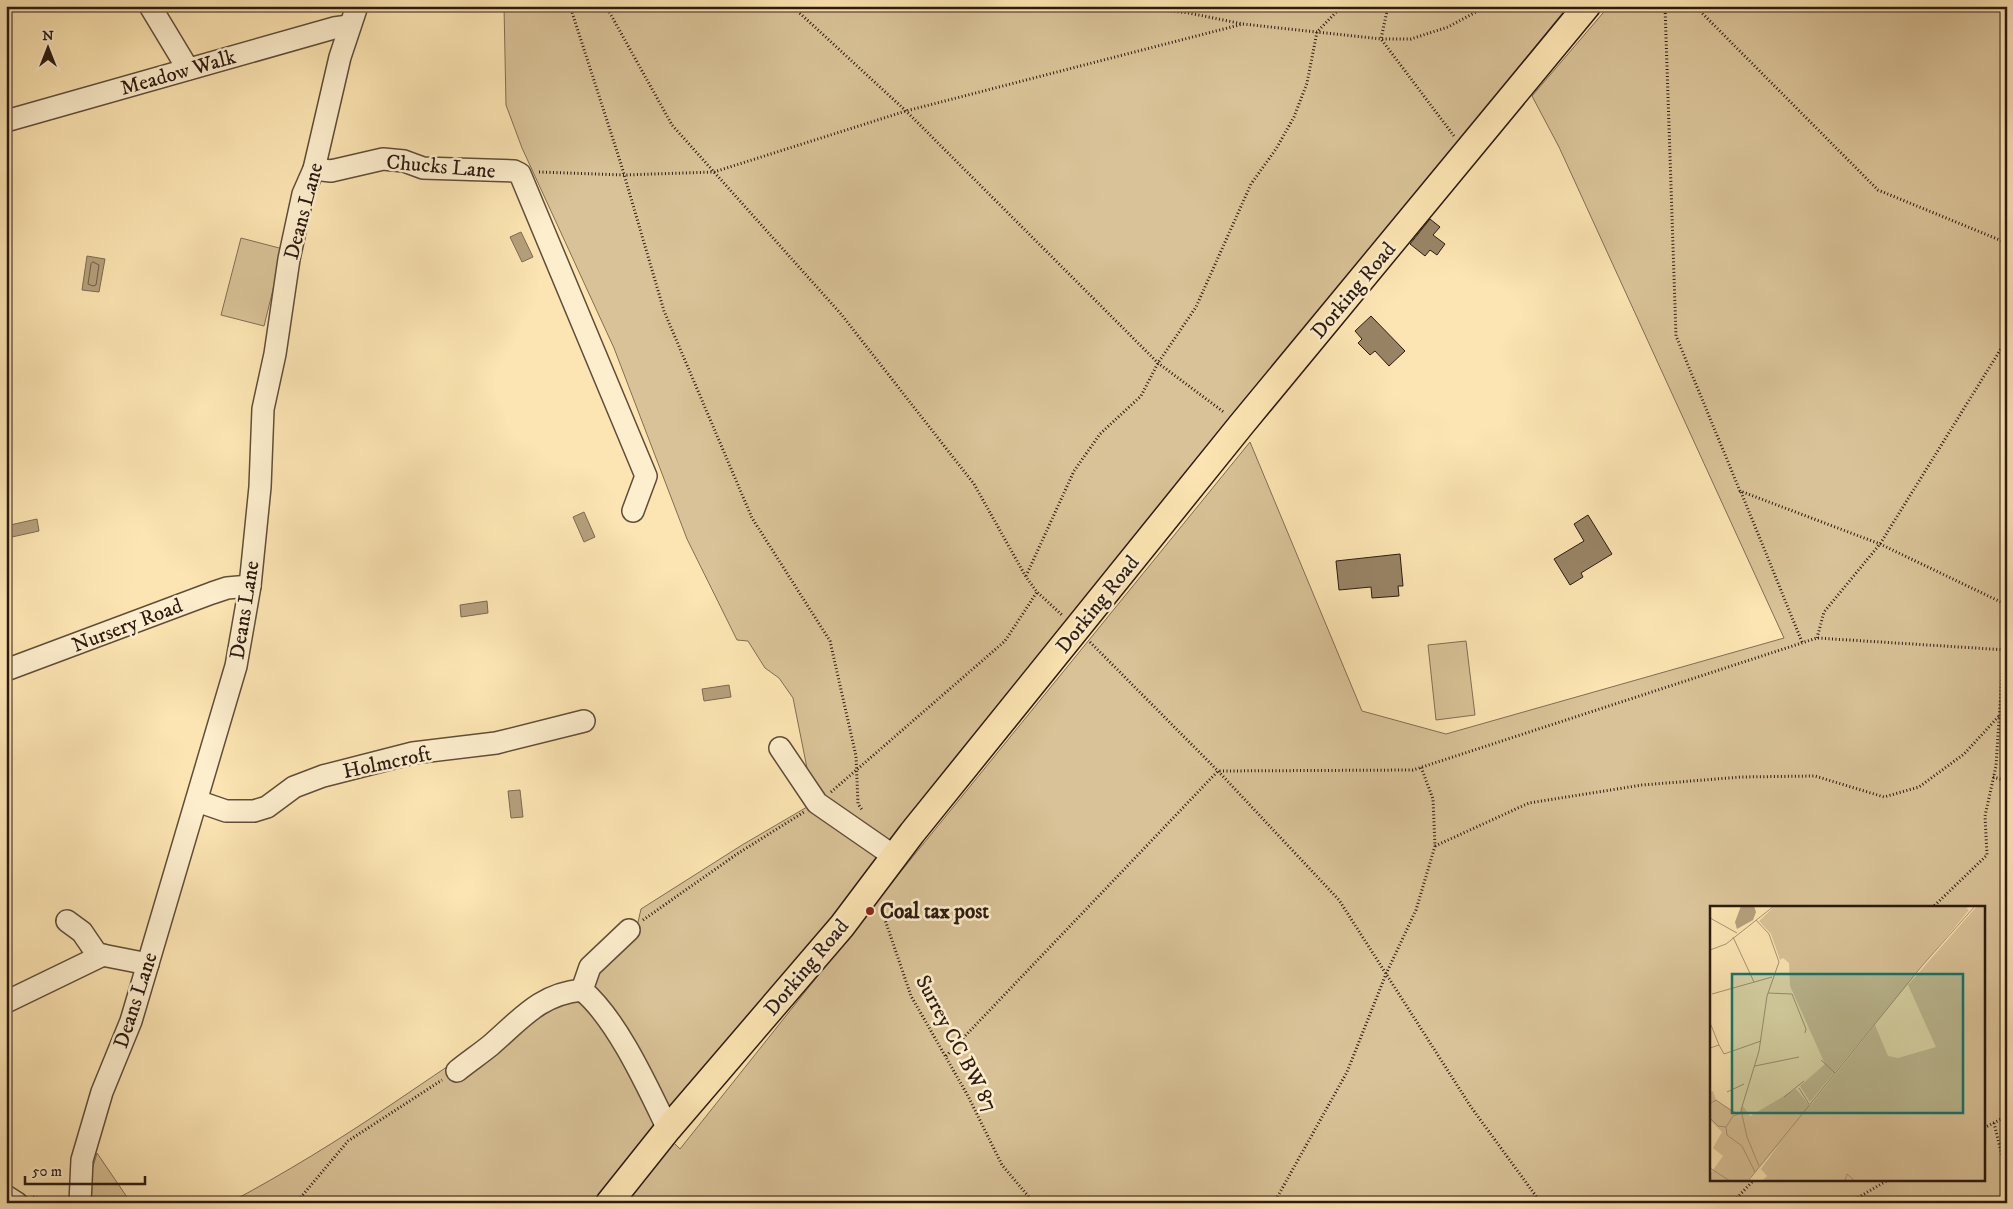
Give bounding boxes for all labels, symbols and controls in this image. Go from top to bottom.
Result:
north arrow [22,22,72,72]
text: N [42,27,54,45]
street label: Meadow Walk [118,44,239,102]
street label: Chucks Lane [385,149,497,185]
street label: Deans Lane [279,160,329,263]
street label: Dorking Road [1306,237,1402,344]
street label: Dorking Road [1050,550,1145,659]
street label: Deans Lane [224,559,266,661]
street label: Nursery Road [68,593,187,659]
street label: Holmcroft [341,741,434,785]
place label: Coal tax post [880,899,989,925]
marker: Coal tax post [864,905,876,917]
inset map [1710,906,1986,1182]
street label: Dorking Road [759,914,855,1021]
street label: Deans Lane [108,949,164,1052]
street label: Surrey CC BW 87 [909,971,1003,1116]
scale bar [25,1154,145,1186]
text: 50 m [32,1162,62,1181]

